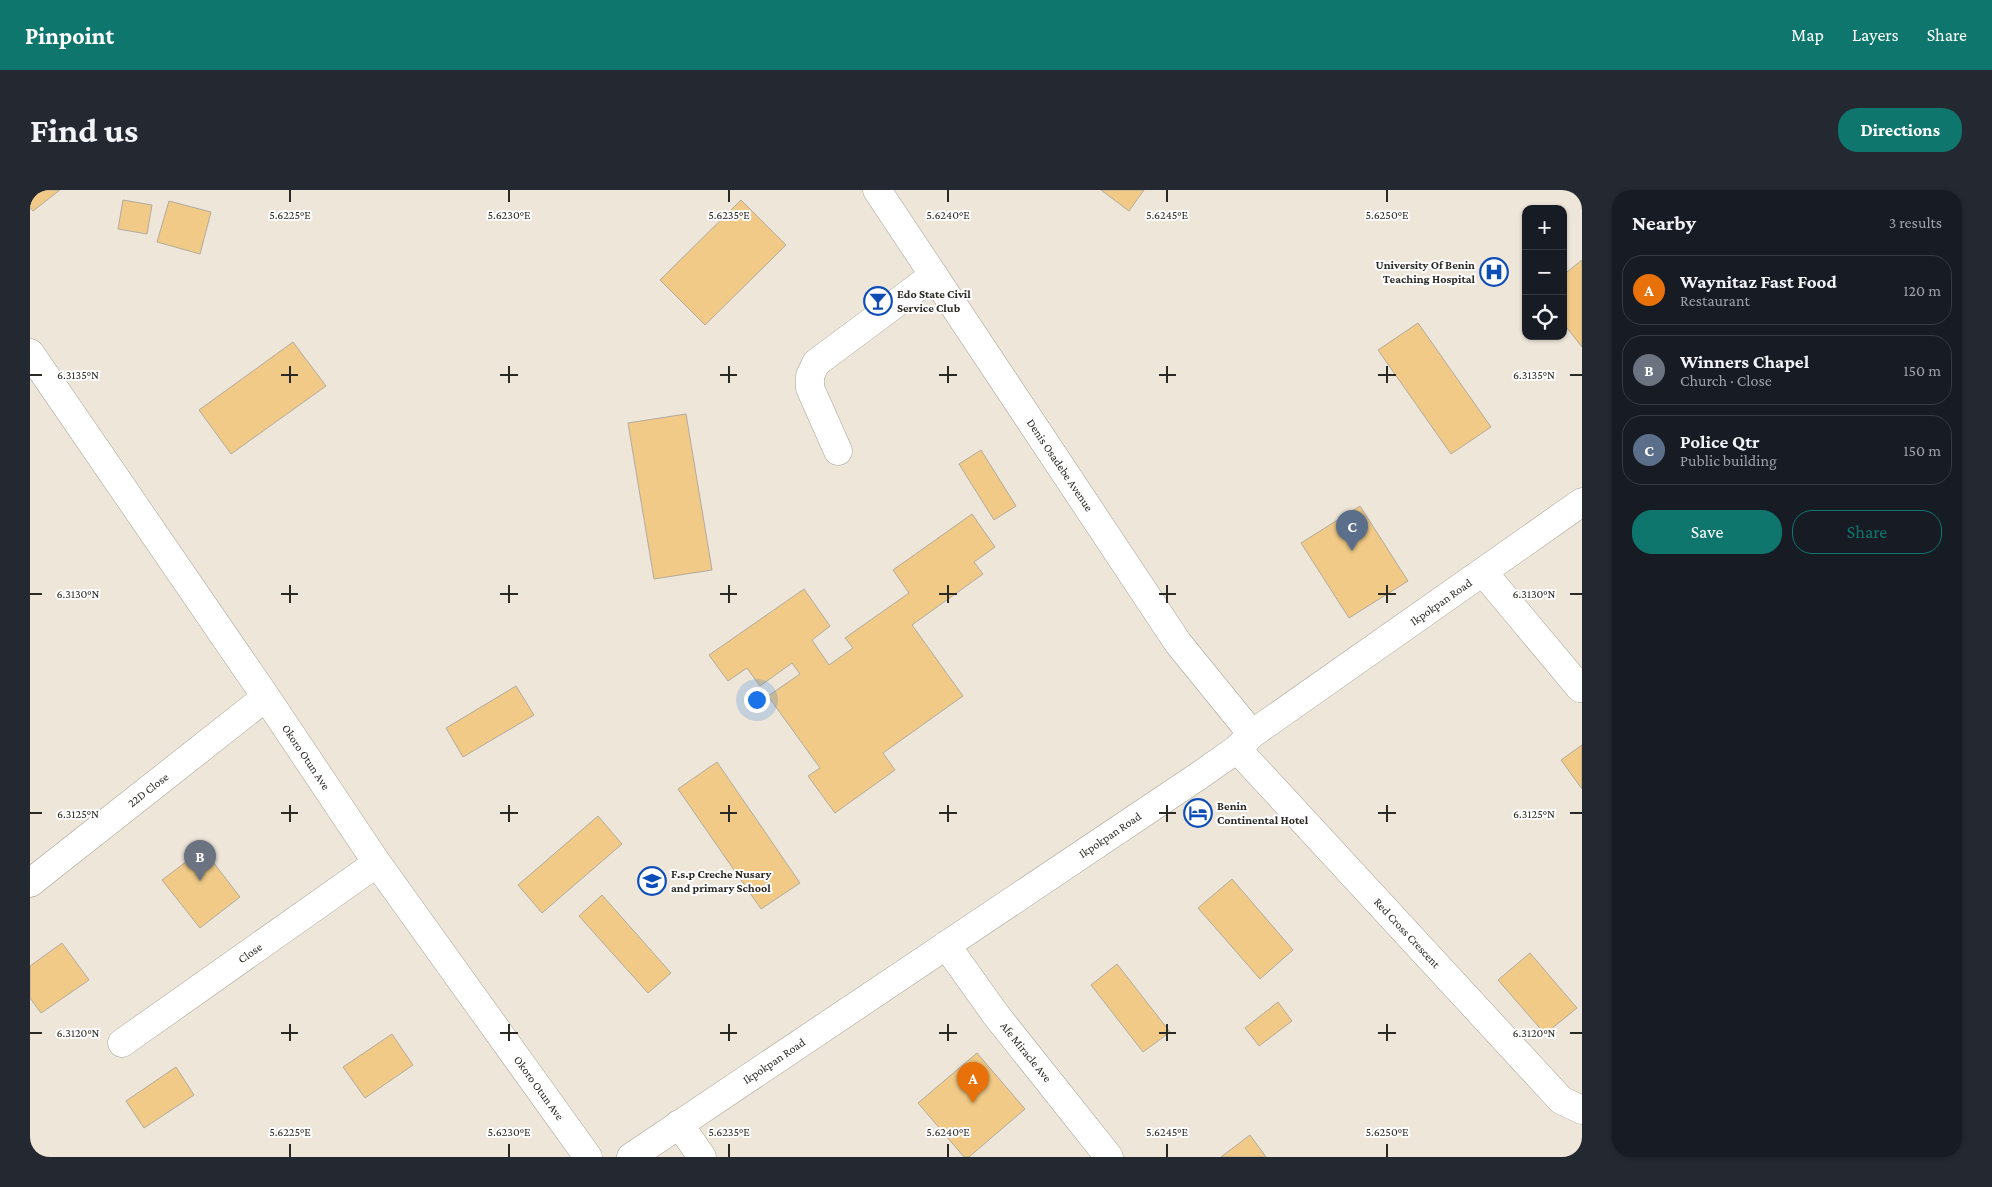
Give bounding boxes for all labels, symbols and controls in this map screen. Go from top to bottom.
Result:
text: Pinpoint [25,22,114,49]
text: Map [1791,25,1824,45]
text: Layers [1852,25,1899,45]
text: Share [1927,25,1967,45]
button: Directions [1838,108,1962,152]
text: Find us [30,111,138,150]
map controls [1522,205,1567,340]
button: + [1522,205,1567,250]
text: 5.6225°E [269,208,311,222]
text: 5.6230°E [488,208,531,222]
text: 5.6235°E [708,208,750,222]
text: 5.6240°E [926,208,970,222]
text: 5.6245°E [1146,208,1189,222]
text: 5.6250°E [1366,208,1409,222]
text: Nearby [1632,211,1696,235]
text: 3 results [1889,214,1942,231]
button: − [1522,250,1567,295]
hospital icon: University Of Benin Teaching Hospital [1479,257,1509,287]
place label: University Of Benin Teaching Hospital [1375,258,1475,286]
text: Waynitaz Fast Food [1680,271,1837,292]
text: A [1644,282,1654,299]
text: 120 m [1903,282,1941,299]
bar icon: Edo State Civil Service Club [863,286,893,316]
place label: Edo State Civil Service Club [897,287,971,315]
text: Restaurant [1680,292,1750,309]
button: locate [1522,295,1567,340]
text: Winners Chapel [1680,351,1809,372]
text: B [1644,362,1654,379]
text: 150 m [1903,362,1941,379]
text: 6.3135°N [57,368,99,382]
text: 6.3135°N [1513,368,1555,382]
text: Church · Close [1680,372,1772,389]
street label: Denis Osadebe Avenue [1024,416,1096,514]
text: Police Qtr [1680,431,1760,452]
text: C [1644,442,1654,459]
text: 150 m [1903,442,1941,459]
text: Public building [1680,452,1777,469]
pin: C [1336,510,1368,551]
button: Save [1632,510,1782,554]
button: Share [1792,510,1942,554]
street label: Ikpokpan Road [1407,575,1475,628]
text: 6.3130°N [56,587,100,601]
text: 6.3130°N [1512,587,1556,601]
your location [744,687,770,713]
street label: Okoro Otun Ave [279,722,333,792]
street label: 22D Close [125,770,171,810]
hotel icon: Benin Continental Hotel [1183,798,1213,828]
place label: Benin Continental Hotel [1217,799,1309,827]
text: 6.3125°N [57,807,99,821]
text: 6.3125°N [1513,807,1555,821]
street label: Ikpokpan Road [1076,809,1144,861]
pin: B [184,840,216,881]
school or university icon: F.s.p Creche Nusary and primary School [637,866,667,896]
place label: F.s.p Creche Nusary and primary School [671,867,771,895]
street label: Red Cross Crescent [1371,895,1444,972]
street label: Close [235,940,265,966]
street label: Afe Miracle Ave [997,1019,1055,1085]
text: 6.3120°N [56,1026,100,1040]
text: 6.3120°N [1512,1026,1556,1040]
street label: Ikpokpan Road [740,1035,808,1087]
street label: Okoro Otun Ave [511,1053,567,1123]
pin: A [957,1062,989,1103]
text: 5.6225°E [269,1125,311,1139]
text: 5.6230°E [488,1125,531,1139]
text: 5.6235°E [708,1125,750,1139]
text: 5.6240°E [926,1125,970,1139]
text: 5.6245°E [1146,1125,1189,1139]
text: 5.6250°E [1366,1125,1409,1139]

